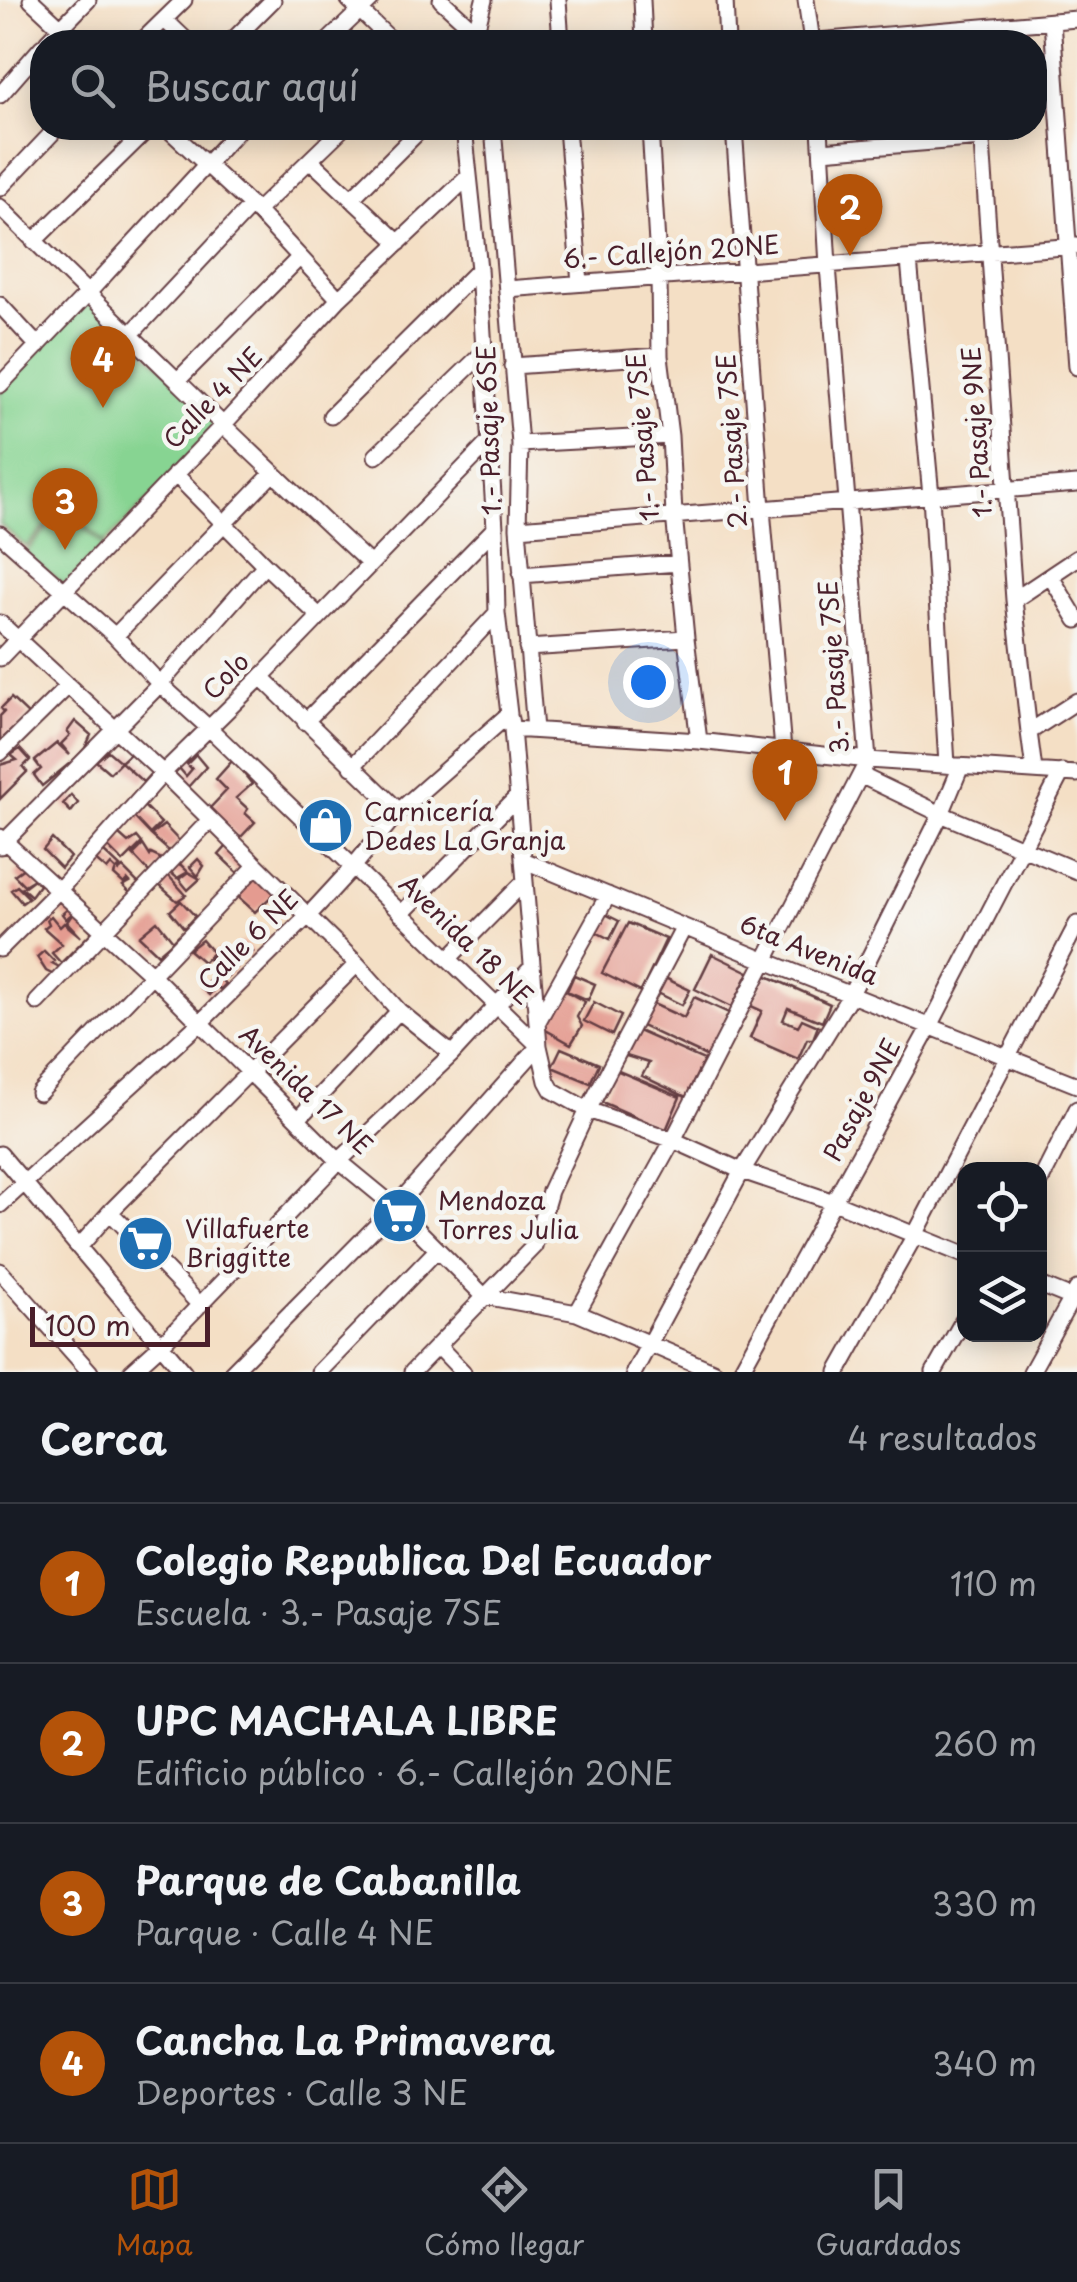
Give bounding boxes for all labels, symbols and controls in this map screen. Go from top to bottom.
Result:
search box [30,30,1047,140]
text: Buscar aquí [145,57,359,114]
icon: search [65,58,120,113]
pin: 2 [818,174,882,256]
street label: 6.- Callejón 20NE [561,224,780,278]
pin: 4 [70,326,136,408]
street label: Calle 4 NE [154,338,271,457]
street label: 1.- Pasaje 6SE [466,344,510,516]
street label: 1.- Pasaje 9NE [951,345,1001,519]
street label: 1.- Pasaje 7SE [616,351,668,523]
street label: 2.- Pasaje 7SE [706,352,756,530]
pin: 3 [32,468,98,550]
street label: 3.- Pasaje 7SE [808,579,858,755]
street label: Colo [193,643,257,708]
your location [623,657,674,708]
pin: 1 [752,738,818,821]
place label: Carnicería Dedes La Granja [364,792,566,859]
shop icon: Carnicería Dedes La Granja [295,796,355,856]
street label: Avenida 18 NE [391,865,542,1013]
street label: Calle 6 NE [188,880,306,998]
street label: 6ta Avenida [734,904,885,994]
street label: Avenida 17 NE [231,1016,382,1163]
street label: Pasaje 9NE [813,1031,909,1168]
map controls [957,1162,1047,1342]
button: locate [957,1162,1047,1252]
place label: Mendoza Torres Julia [438,1181,579,1248]
supermarket icon: Mendoza Torres Julia [369,1185,429,1245]
place label: Villafuerte Briggitte [185,1209,310,1276]
supermarket icon: Villafuerte Briggitte [116,1213,176,1273]
button: layers [957,1252,1047,1342]
scale bar [30,1302,210,1346]
text: 100 m [45,1303,131,1346]
text: Cerca [40,1406,167,1469]
text: 4 resultados [848,1413,1037,1461]
text: Colegio Republica Del Ecuador [135,1531,712,1588]
text: 1 [65,1559,80,1607]
text: 110 m [950,1559,1037,1607]
text: Escuela · 3.- Pasaje 7SE [135,1588,502,1636]
text: UPC MACHALA LIBRE [135,1691,558,1748]
text: 2 [61,1719,84,1767]
text: 260 m [933,1719,1037,1767]
text: Edificio público · 6.- Callejón 20NE [135,1748,673,1796]
text: Parque de Cabanilla [135,1851,521,1908]
text: 3 [62,1879,83,1927]
text: 330 m [932,1879,1037,1927]
text: Parque · Calle 4 NE [135,1908,434,1956]
text: Cancha La Primavera [135,2011,555,2068]
text: 4 [62,2039,83,2087]
text: 340 m [932,2039,1037,2087]
text: Deportes · Calle 3 NE [135,2068,468,2116]
tab: Mapa [116,2162,193,2265]
tab: Cómo llegar [424,2162,584,2265]
tab: Guardados [816,2162,961,2265]

